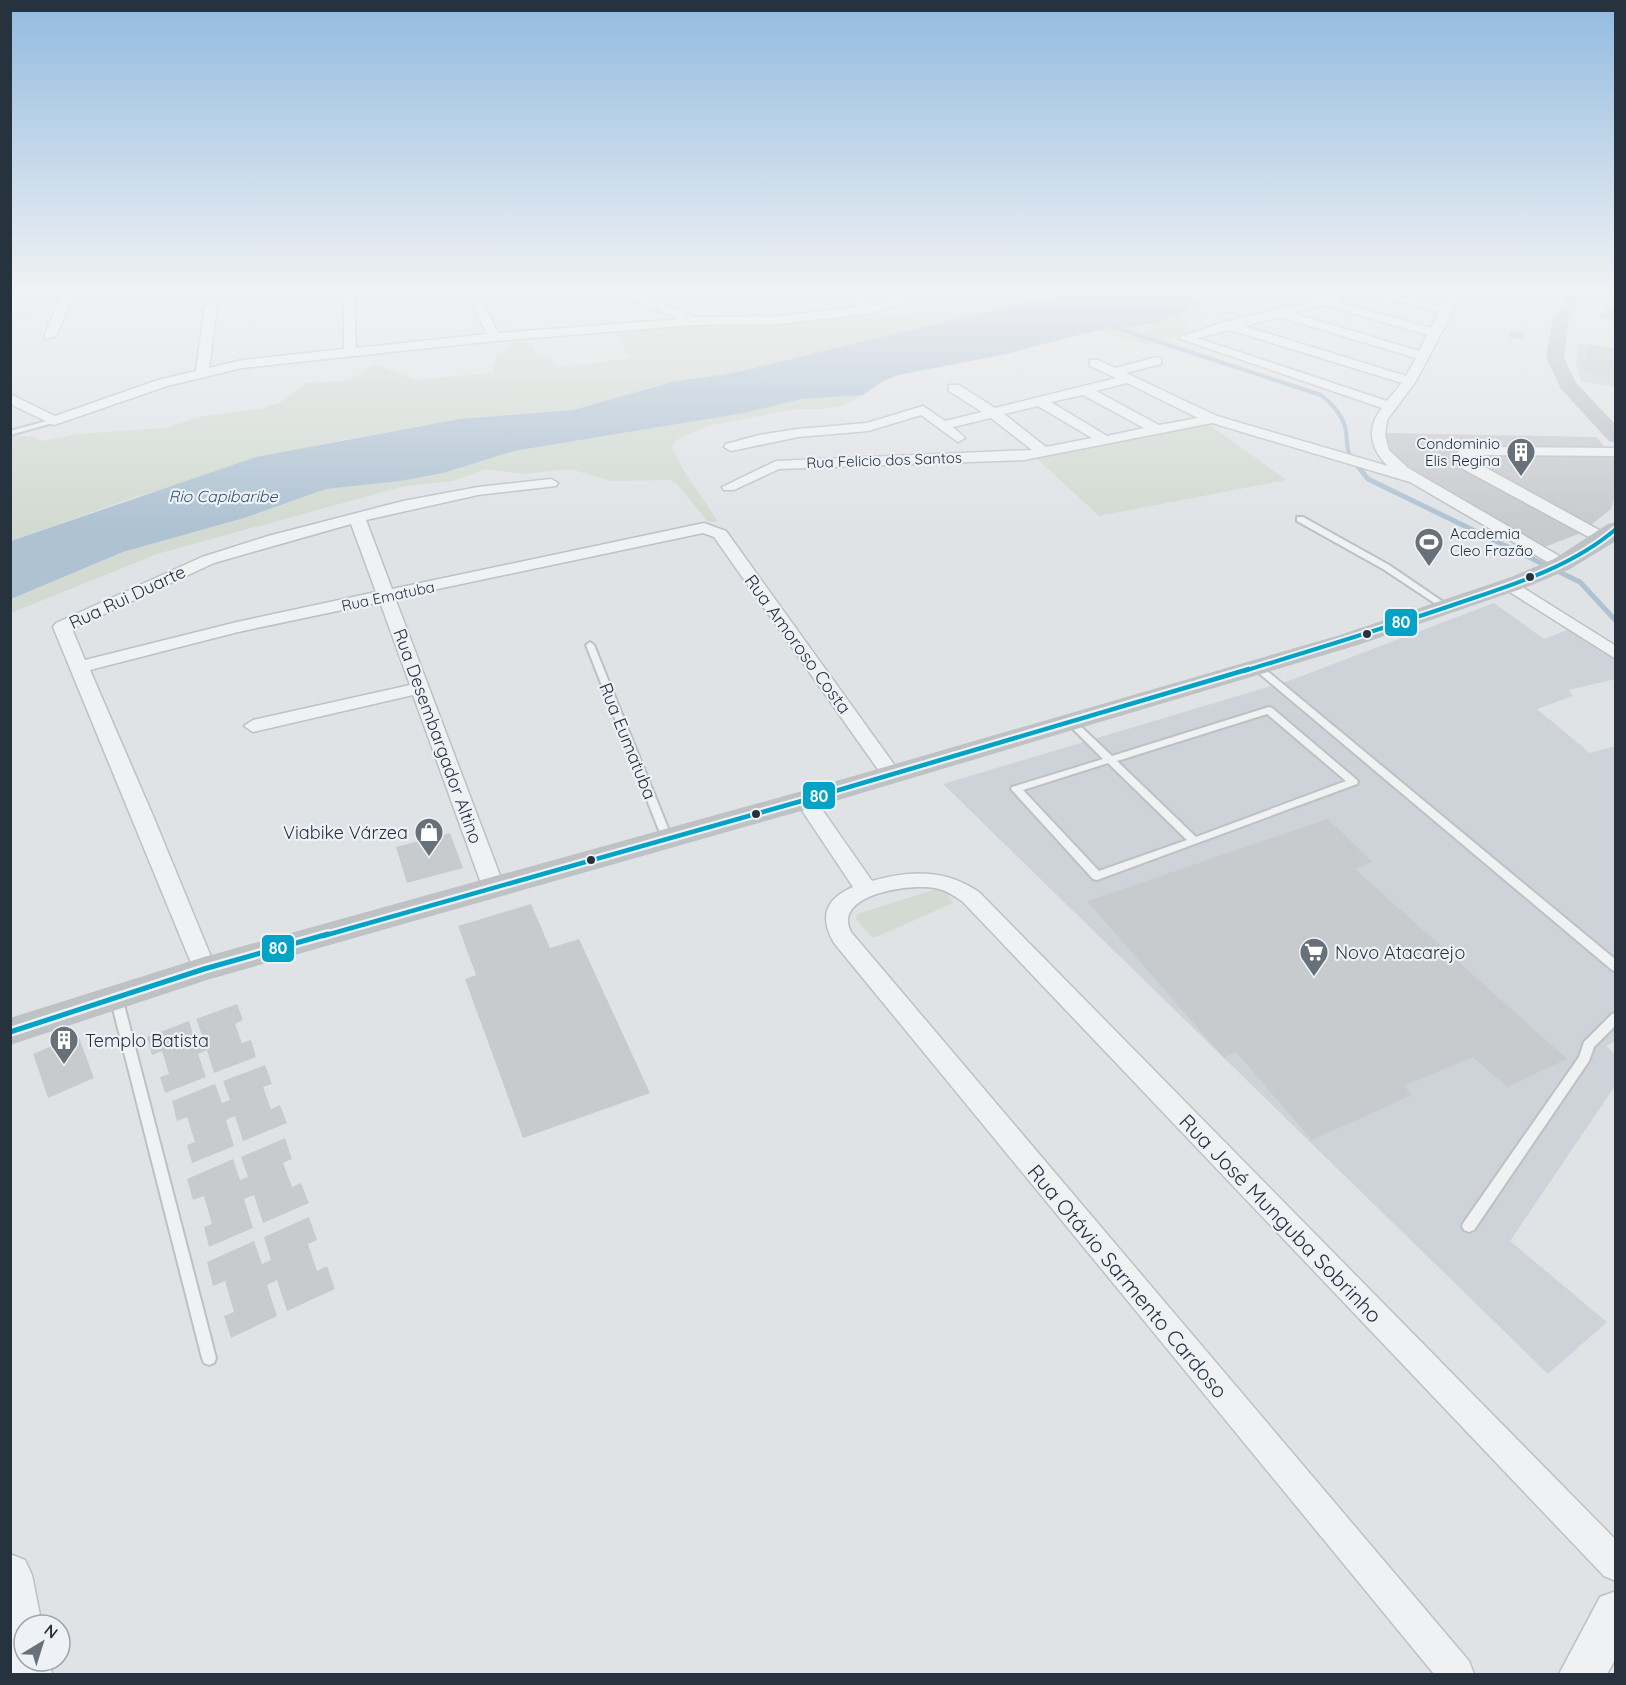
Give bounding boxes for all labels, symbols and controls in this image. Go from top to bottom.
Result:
place label: Condominio Elis Regina [1416,434,1500,470]
building icon: Condominio Elis Regina [1505,436,1537,478]
street label: Rua Felicio dos Santos [806,448,962,472]
water label: Rio Capibaribe [168,486,279,506]
place label: Academia Cleo Frazão [1450,524,1533,560]
sports icon: Academia Cleo Frazão [1413,526,1445,568]
street label: Rua Rui Duarte [65,560,189,634]
street label: Rua Amoroso Costa [740,570,856,718]
unlabelled marker [1524,571,1536,583]
street label: Rua Ematuba [340,577,436,615]
line badge: 80 [1384,608,1418,637]
text: 80 [1392,612,1410,632]
street label: Rua Desembargador Altino [388,625,488,847]
unlabelled marker [1361,628,1373,640]
street label: Rua Eumatuba [594,679,662,803]
line badge: 80 [802,781,836,810]
text: 80 [810,786,828,806]
unlabelled marker [750,808,762,820]
shop icon: Viabike Várzea [413,816,445,858]
place label: Viabike Várzea [283,821,408,844]
unlabelled marker [585,854,597,866]
line badge: 80 [261,934,295,963]
supermarket icon: Novo Atacarejo [1298,936,1330,978]
text: 80 [269,938,287,958]
place label: Novo Atacarejo [1335,941,1465,964]
building icon: Templo Batista [48,1024,80,1066]
place label: Templo Batista [85,1029,209,1052]
street label: Rua José Munguba Sobrinho [1174,1108,1388,1328]
street label: Rua Otávio Sarmento Cardoso [1023,1159,1233,1403]
north arrow [12,1613,72,1673]
text: N [40,1620,62,1643]

